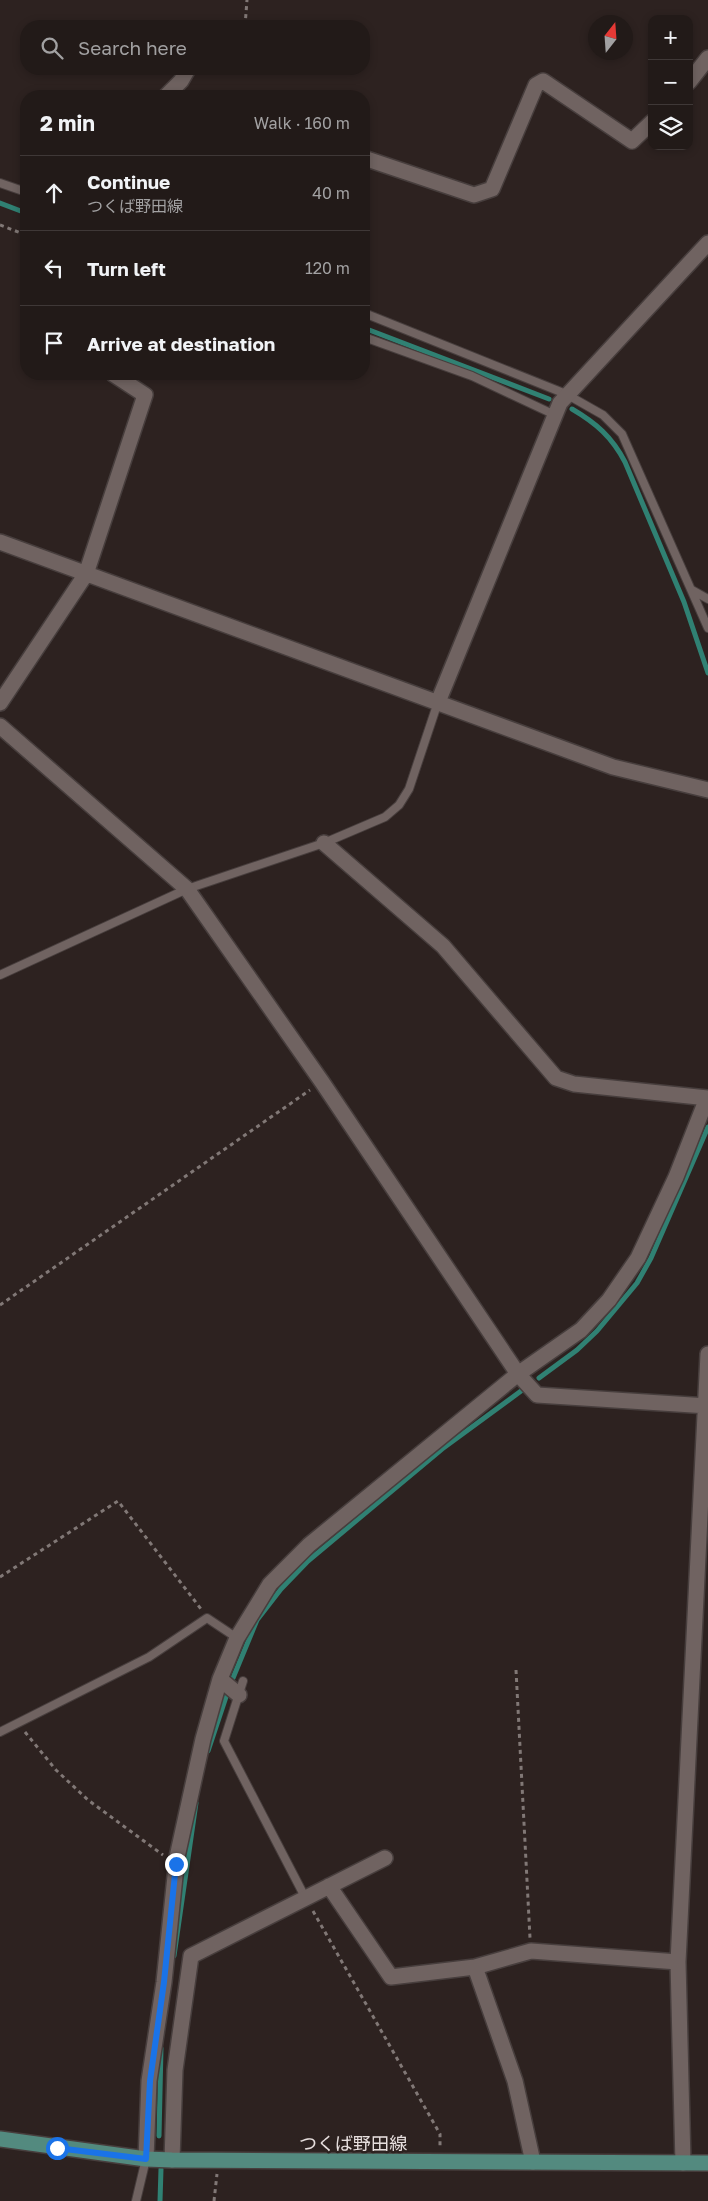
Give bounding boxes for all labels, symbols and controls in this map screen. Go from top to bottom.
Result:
north arrow [588,15,633,60]
map controls [648,15,693,150]
button: + [648,15,693,60]
search box [20,20,370,75]
icon: search [38,34,66,62]
text: Search here [78,36,187,59]
button: − [648,60,693,105]
button: layers [648,105,693,150]
text: 2 min [40,110,95,136]
text: Walk · 160 m [254,113,350,133]
text: Continue [87,170,170,193]
icon: ahead [40,179,68,207]
text: 40 m [312,183,350,203]
text: つくば野田線 [87,196,183,216]
icon: left [40,254,68,282]
text: Turn left [87,257,166,280]
text: 120 m [305,258,350,278]
icon: arrive [40,329,68,357]
text: Arrive at destination [87,332,275,355]
route end [165,1853,188,1876]
street label: つくば野田線 [299,2132,407,2154]
route start [46,2137,69,2160]

